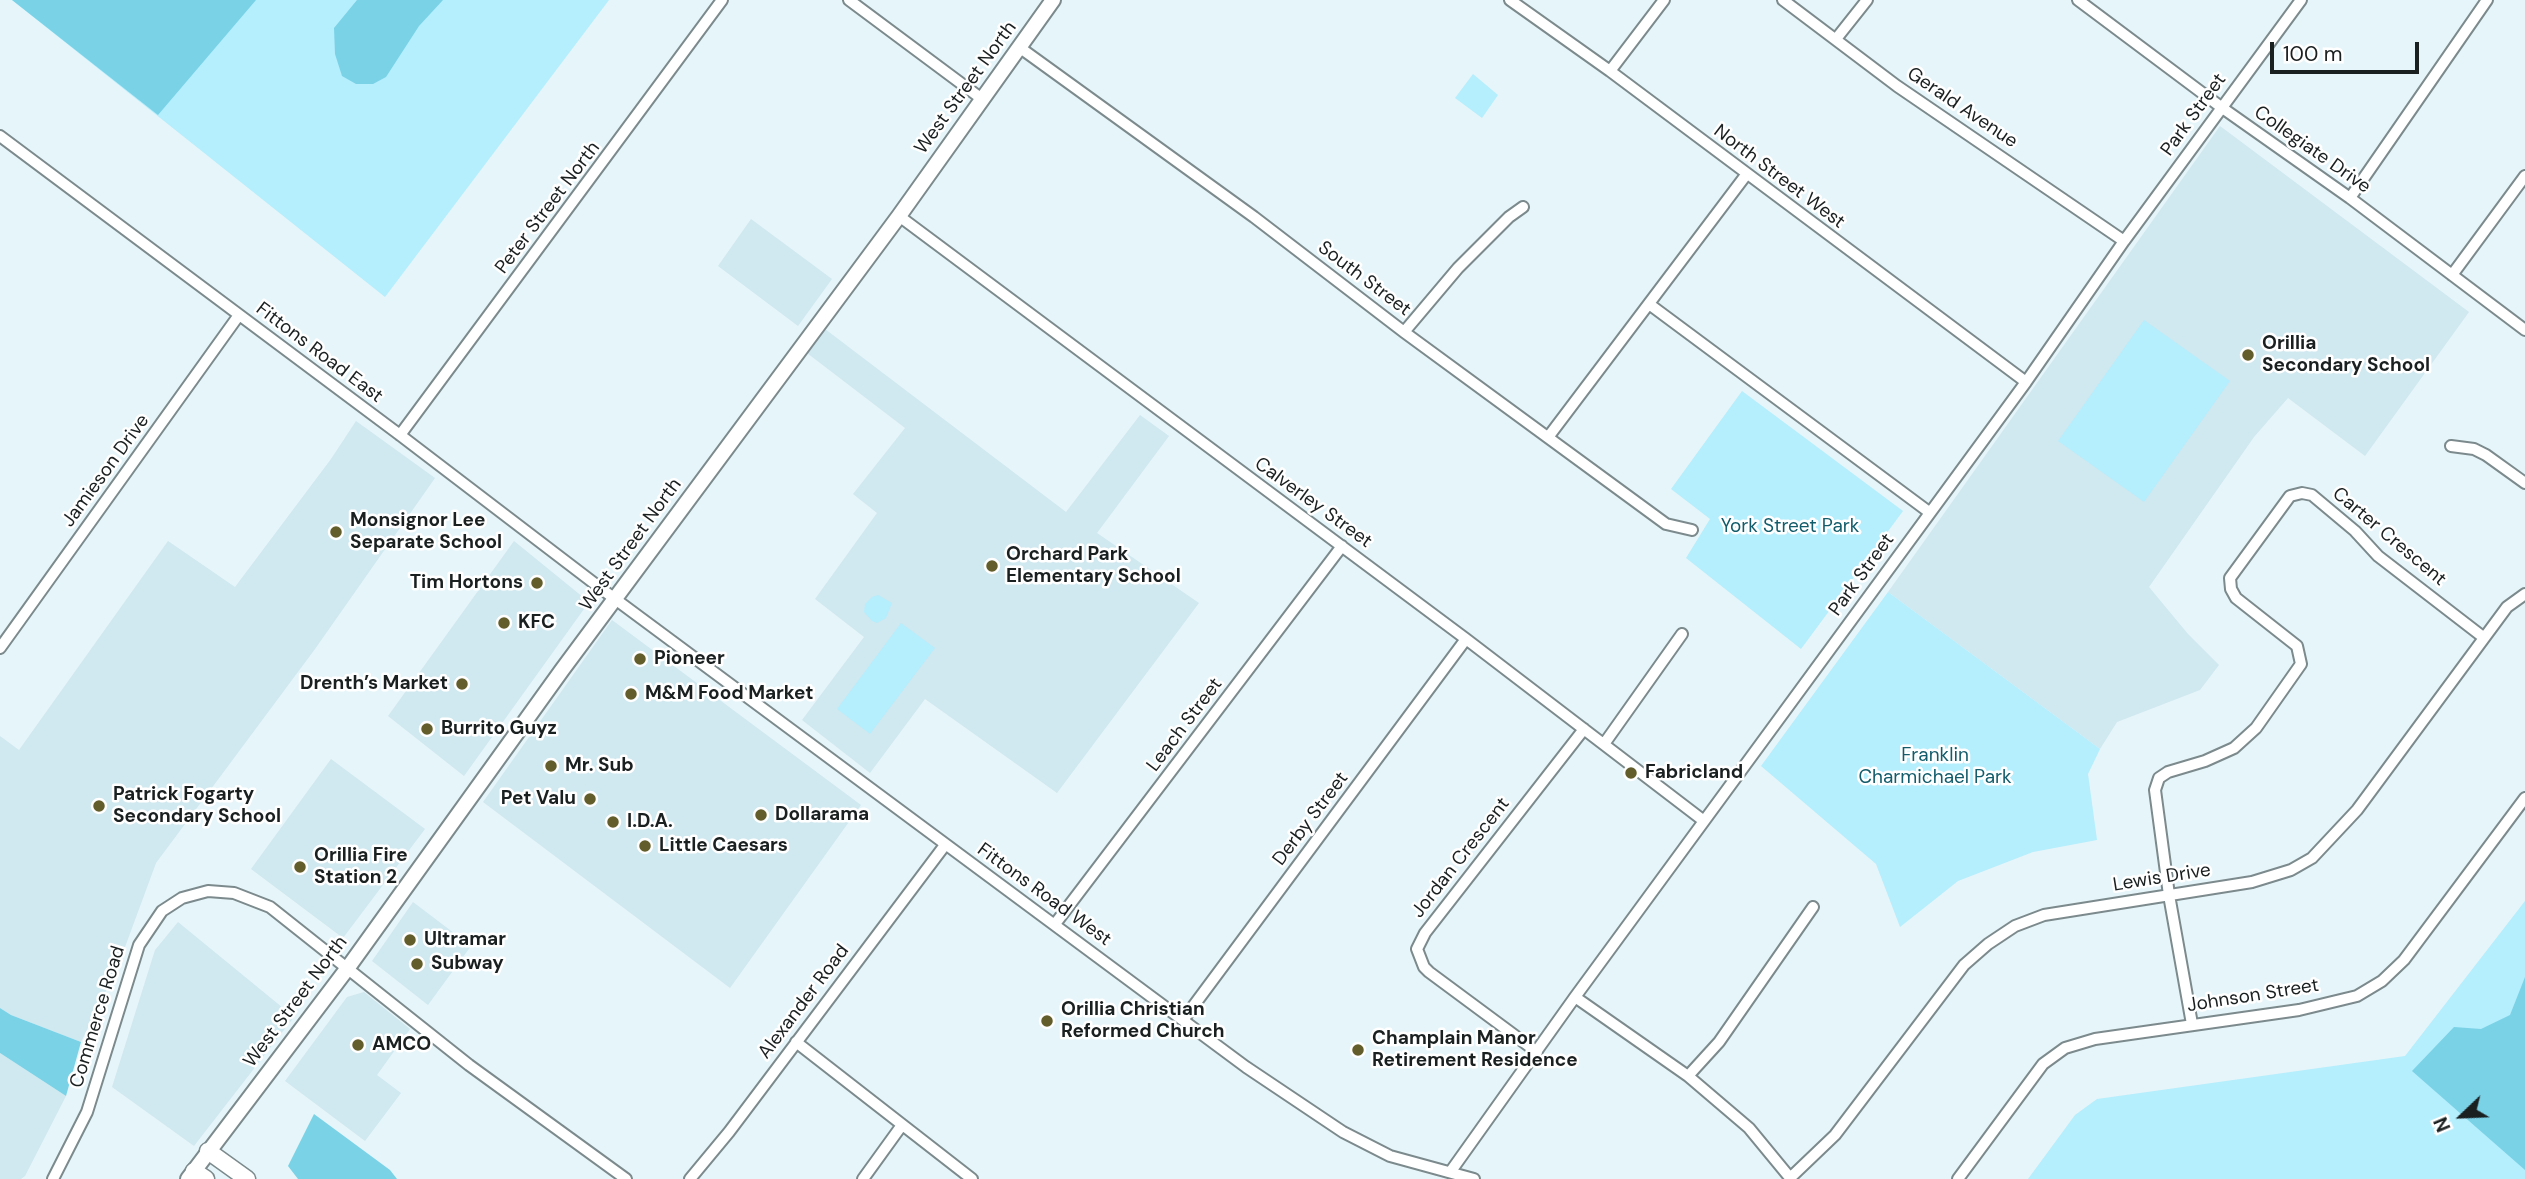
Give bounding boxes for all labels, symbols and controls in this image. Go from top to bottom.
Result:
street label: West Street North [910,17,1022,159]
scale bar [2273,28,2422,72]
text: 100 m [2283,40,2343,68]
street label: Gerald Avenue [1902,63,2022,153]
street label: Park Street [2156,69,2232,161]
street label: Collegiate Drive [2249,101,2375,199]
street label: North Street West [1709,120,1849,234]
street label: Peter Street North [491,137,605,279]
street label: South Street [1313,237,1415,321]
street label: Fittons Road East [251,298,387,408]
place label: Orillia Secondary School [2262,333,2430,377]
marker: Orillia Secondary School [2240,347,2256,363]
street label: Jamieson Drive [57,410,155,532]
street label: Calverley Street [1250,453,1376,553]
street label: West Street North [575,474,687,616]
street label: Carter Crescent [2327,483,2451,591]
place label: Monsignor Lee Separate School [350,510,502,554]
park label: York Street Park [1721,516,1859,538]
marker: Monsignor Lee Separate School [328,524,344,540]
street label: Park Street [1824,529,1900,621]
place label: Orchard Park Elementary School [1006,544,1181,588]
marker: Orchard Park Elementary School [984,558,1000,574]
place label: Tim Hortons [410,572,523,594]
marker: Tim Hortons [529,575,545,591]
place label: KFC [518,612,555,634]
marker: KFC [496,615,512,631]
place label: Pioneer [654,648,725,670]
marker: Pioneer [632,651,648,667]
place label: Drenth’s Market [300,673,448,695]
street label: Leach Street [1142,674,1228,776]
marker: Drenth’s Market [454,676,470,692]
place label: M&M Food Market [645,683,814,705]
marker: M&M Food Market [623,686,639,702]
place label: Burrito Guyz [441,718,557,740]
marker: Burrito Guyz [419,721,435,737]
park label: Franklin Charmichael Park [1858,745,2012,789]
place label: Mr. Sub [565,755,634,777]
marker: Mr. Sub [543,758,559,774]
place label: Fabricland [1645,762,1743,784]
marker: Fabricland [1623,765,1639,781]
street label: Derby Street [1268,768,1354,870]
place label: Patrick Fogarty Secondary School [113,784,281,828]
place label: Pet Valu [501,788,576,810]
marker: Pet Valu [582,791,598,807]
street label: Jordan Crescent [1407,793,1515,923]
marker: Patrick Fogarty Secondary School [91,798,107,814]
place label: Dollarama [775,804,869,826]
marker: Dollarama [753,807,769,823]
place label: I.D.A. [627,811,673,833]
marker: I.D.A. [605,814,621,830]
place label: Little Caesars [659,835,788,857]
marker: Little Caesars [637,838,653,854]
street label: Fittons Road West [973,839,1115,951]
place label: Orillia Fire Station 2 [314,845,408,889]
marker: Orillia Fire Station 2 [292,859,308,875]
street label: Lewis Drive [2111,859,2213,897]
place label: Ultramar [424,929,506,951]
street label: West Street North [239,932,353,1072]
marker: Ultramar [402,932,418,948]
street label: Alexander Road [754,940,854,1064]
street label: Commerce Road [66,943,130,1091]
place label: Subway [431,953,504,975]
marker: Subway [409,956,425,972]
street label: Johnson Street [2185,974,2321,1018]
place label: Orillia Christian Reformed Church [1061,999,1224,1043]
marker: Orillia Christian Reformed Church [1039,1013,1055,1029]
place label: Champlain Manor Retirement Residence [1372,1028,1578,1072]
place label: AMCO [372,1034,431,1056]
marker: AMCO [350,1037,366,1053]
marker: Champlain Manor Retirement Residence [1350,1042,1366,1058]
north arrow [2427,1081,2497,1151]
text: N [2428,1113,2456,1136]

